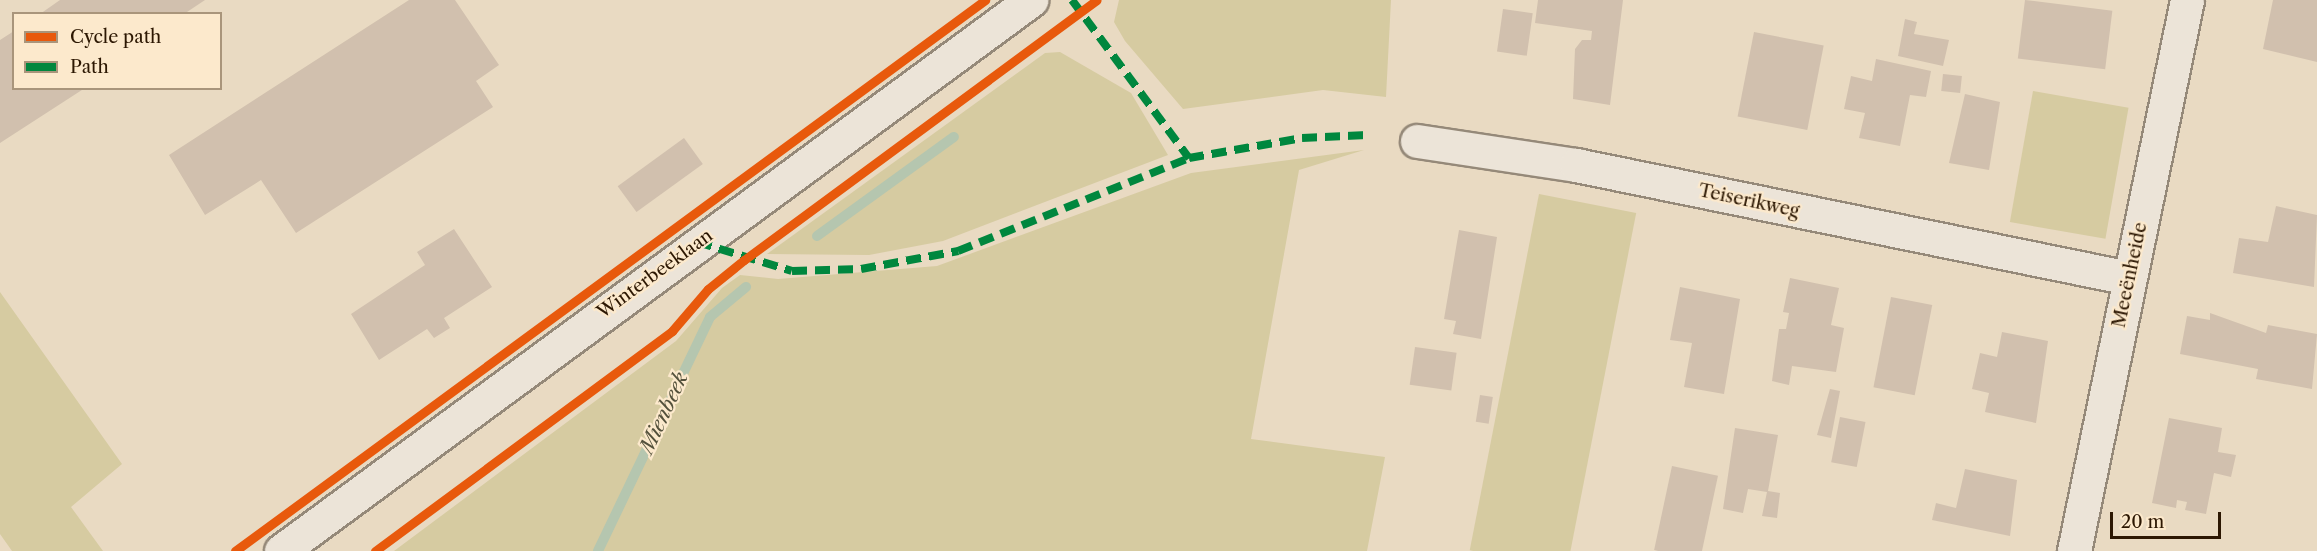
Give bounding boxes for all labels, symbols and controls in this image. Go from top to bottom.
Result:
legend [12,12,222,90]
text: Cycle path [70,26,161,48]
text: Path [70,56,109,78]
street label: Teiserikweg [1697,180,1801,222]
street label: Meeënheide [2108,220,2152,330]
street label: Winterbeeklaan [593,225,717,323]
water label: Mienbeek [635,369,693,457]
scale bar [2113,500,2224,538]
text: 20 m [2121,511,2164,533]

